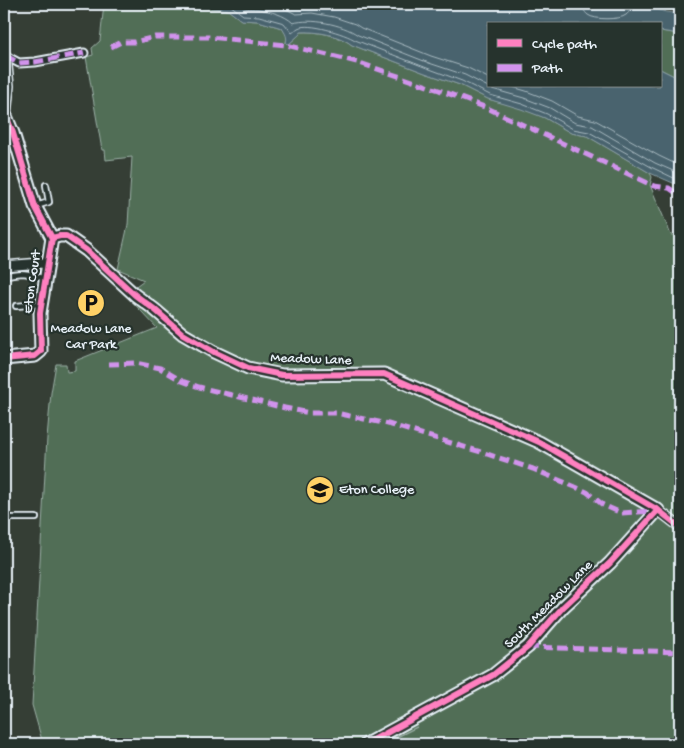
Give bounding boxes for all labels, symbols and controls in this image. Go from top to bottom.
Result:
legend [487,22,662,88]
text: Cycle path [532,36,597,54]
text: Path [531,60,563,78]
street label: Eton Court [20,248,46,315]
parking icon: Meadow Lane Car Park [76,288,106,318]
place label: Meadow Lane Car Park [50,321,132,354]
street label: Meadow Lane [270,350,353,370]
school or university icon: Eton College [305,475,335,505]
place label: Eton College [339,482,415,499]
street label: South Meadow Lane [501,557,597,653]

